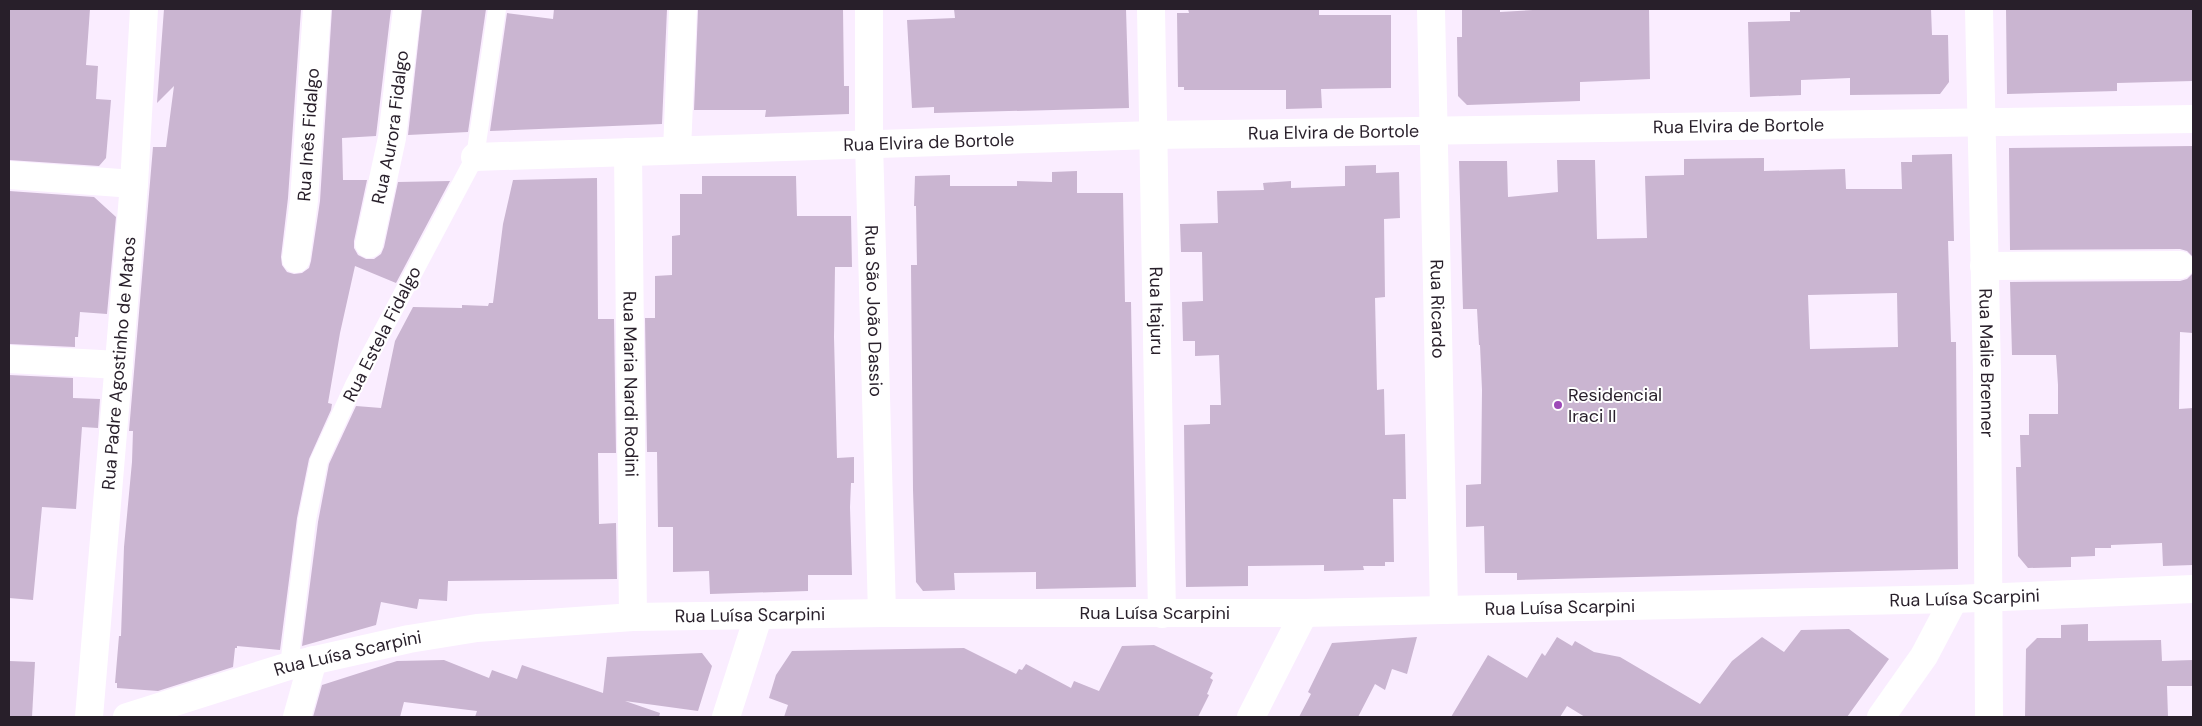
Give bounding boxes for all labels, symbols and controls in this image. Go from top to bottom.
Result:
street label: Rua Aurora Fidalgo [366,49,414,206]
street label: Rua Inês Fidalgo [292,67,325,202]
street label: Rua Elvira de Bortole [1653,113,1824,139]
street label: Rua Elvira de Bortole [1248,119,1419,146]
street label: Rua Elvira de Bortole [843,128,1015,157]
street label: Rua São João Dassio [859,225,888,397]
street label: Rua Padre Agostinho de Matos [96,236,142,491]
street label: Rua Ricardo [1424,259,1451,359]
street label: Rua Estela Fidalgo [337,262,427,406]
street label: Rua Itajuru [1144,267,1169,355]
street label: Rua Malie Brenner [1973,288,1999,438]
street label: Rua Maria Nardi Rodini [617,291,643,477]
place label: Residencial Iraci II [1568,383,1662,428]
marker: Residencial Iraci II [1552,399,1564,411]
street label: Rua Luísa Scarpini [1889,583,2040,612]
street label: Rua Luísa Scarpini [1484,594,1635,621]
street label: Rua Luísa Scarpini [1080,601,1230,625]
street label: Rua Luísa Scarpini [674,602,825,628]
street label: Rua Luísa Scarpini [271,625,423,682]

